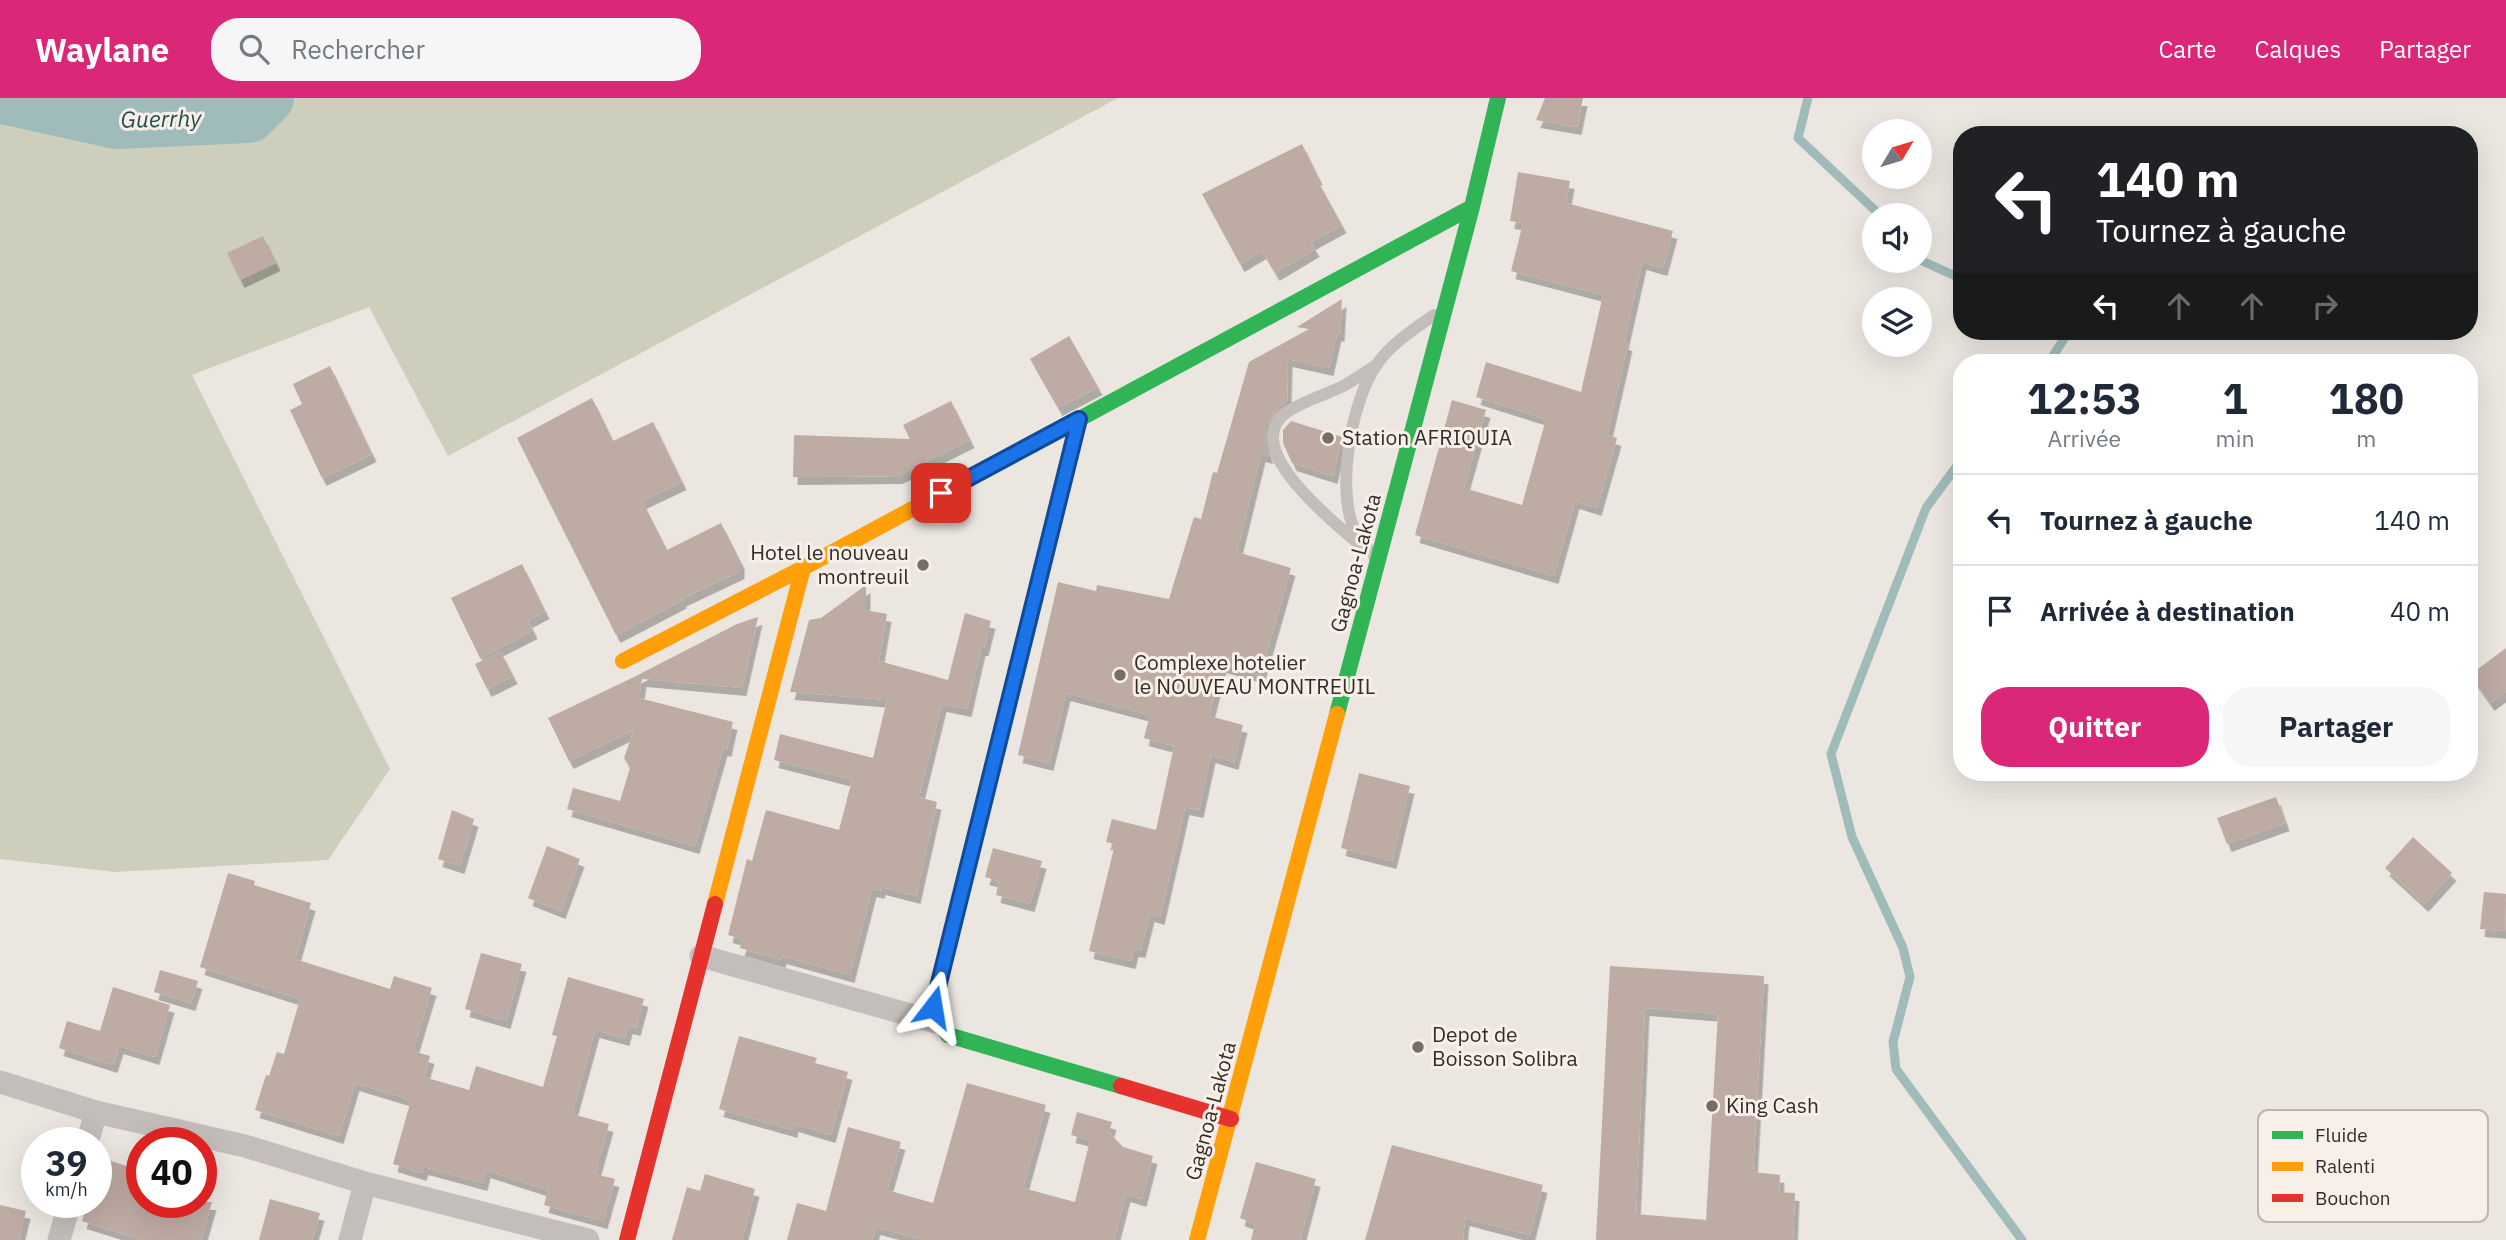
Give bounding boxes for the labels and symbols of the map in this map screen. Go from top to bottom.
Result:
water label: Guerrhy [120,102,202,134]
north arrow [1862,119,1932,189]
place label: Station AFRIQUIA [1342,423,1512,451]
marker: Station AFRIQUIA [1320,430,1336,446]
pin [911,463,971,523]
street label: Gagnoa-Lakota [1323,490,1387,635]
place label: Hotel le nouveau montreuil [750,538,909,590]
marker: Hotel le nouveau montreuil [915,557,931,573]
place label: Complexe hotelier le NOUVEAU MONTREUIL [1134,648,1375,700]
marker: Complexe hotelier le NOUVEAU MONTREUIL [1112,667,1128,683]
position arrow [896,970,970,1044]
place label: Depot de Boisson Solibra [1432,1020,1578,1072]
street label: Gagnoa-Lakota [1178,1038,1242,1183]
marker: Depot de Boisson Solibra [1410,1039,1426,1055]
place label: King Cash [1726,1091,1819,1119]
marker: King Cash [1704,1098,1720,1114]
legend [2258,1110,2488,1222]
text: Fluide [2315,1123,2368,1147]
speed limit sign: 40 [126,1127,217,1218]
text: Ralenti [2315,1154,2375,1178]
text: Bouchon [2315,1186,2391,1210]

